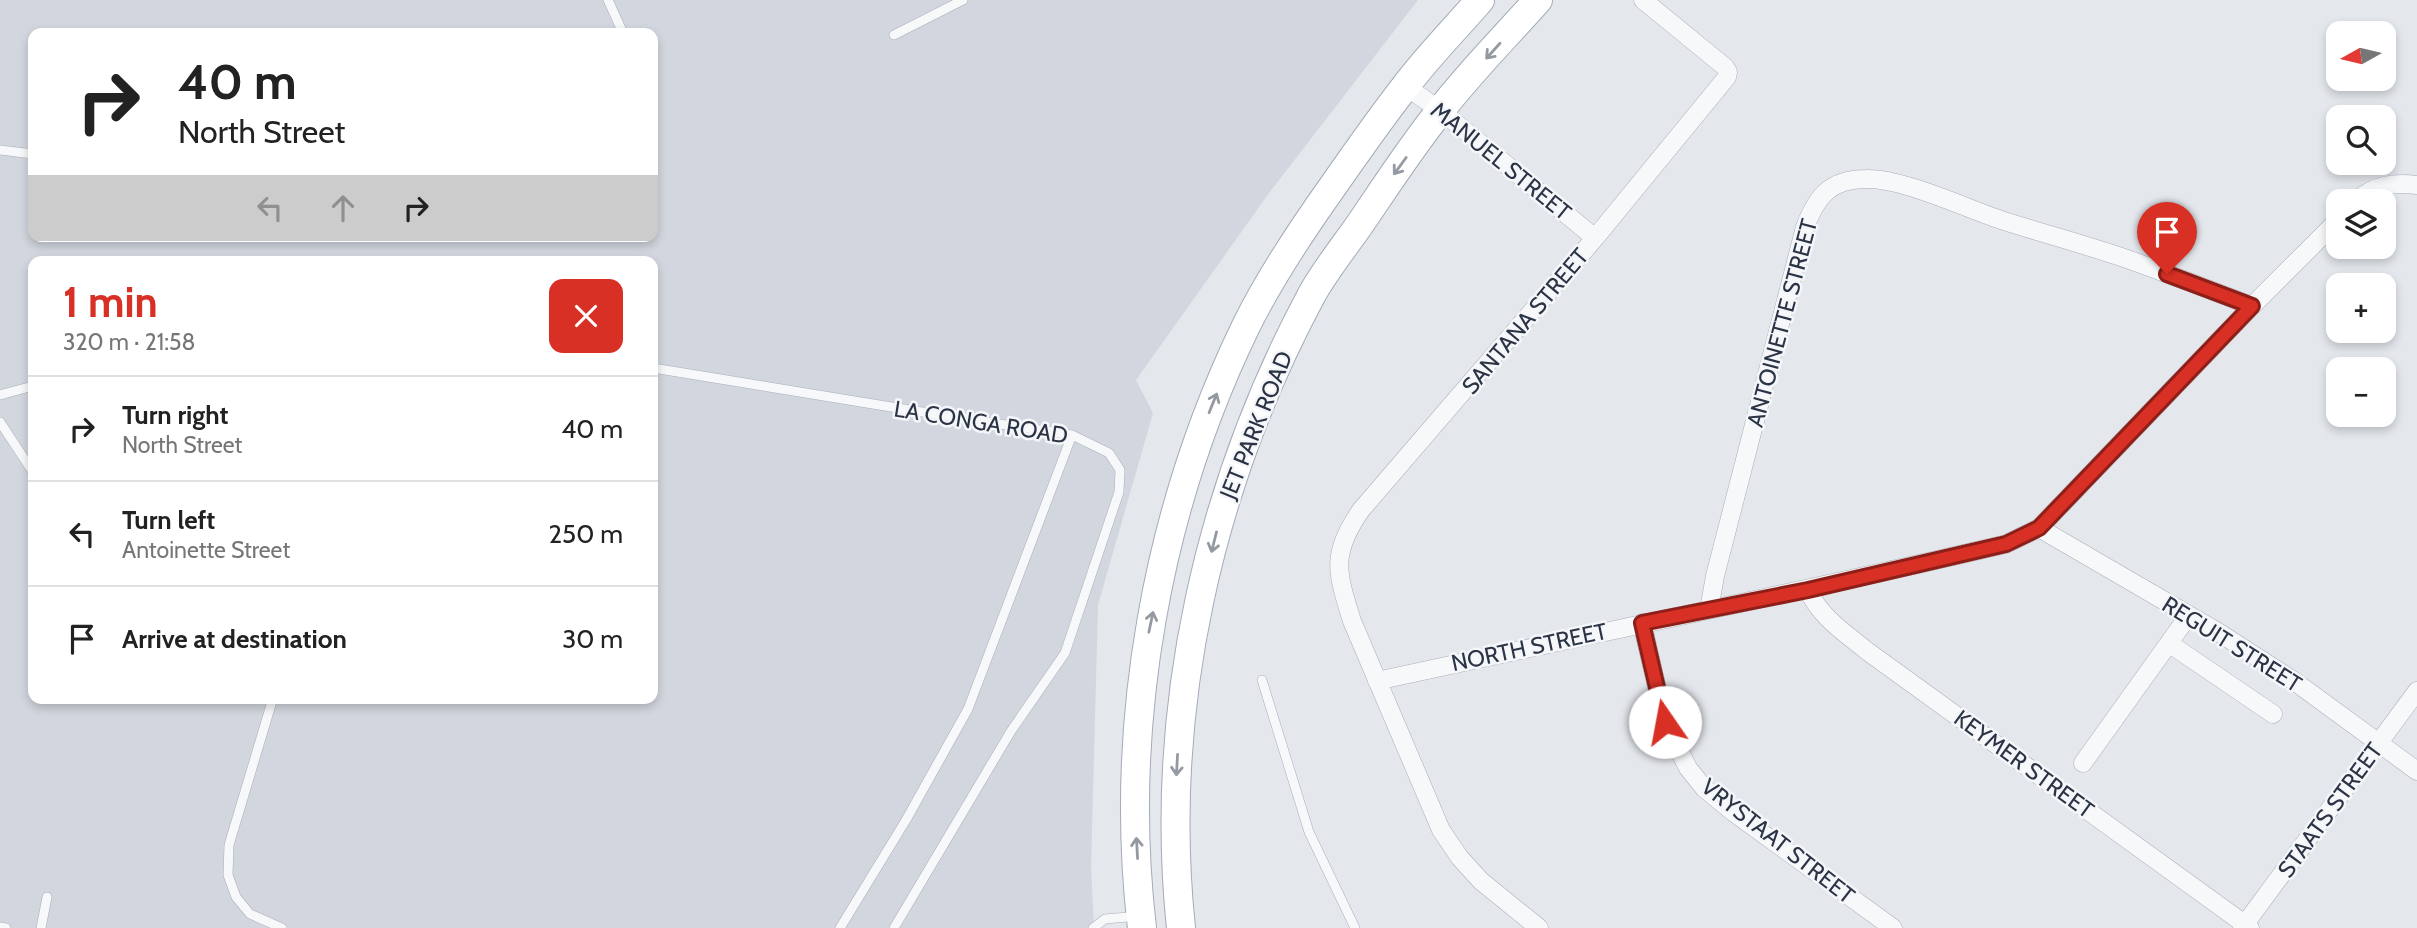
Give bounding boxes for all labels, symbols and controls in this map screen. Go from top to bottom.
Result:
north arrow [2326,21,2396,91]
map controls [2326,21,2396,427]
one-way arrow [1485,42,1501,60]
text: 40 m [178,52,297,111]
icon: right [63,56,154,147]
street label: MANUEL STREET [1425,96,1577,226]
button: search [2326,105,2396,175]
text: North Street [178,112,345,151]
one-way arrow [1393,156,1408,174]
icon: left [251,189,289,227]
icon: ahead [324,189,362,227]
icon: right [397,189,435,227]
button: layers [2326,189,2396,259]
pin [2137,202,2197,274]
icon: arrive [2148,213,2186,251]
street label: ANTOINETTE STREET [1741,216,1823,430]
street label: SANTANA STREET [1456,242,1594,400]
button: + [2326,273,2396,343]
text: 1 min [63,276,158,328]
button: close [549,279,623,353]
text: 320 m · 21:58 [63,328,195,356]
street label: JET PARK ROAD [1213,347,1298,504]
button: − [2326,357,2396,427]
one-way arrow [1208,393,1221,414]
street label: LA CONGA ROAD [892,394,1070,450]
text: Turn right [122,399,228,431]
icon: right [63,410,101,448]
text: 40 m [561,413,623,445]
text: North Street [122,431,242,459]
text: Turn left [122,504,215,536]
icon: left [63,515,101,553]
text: 250 m [549,518,623,550]
one-way arrow [1207,530,1220,553]
text: Antoinette Street [122,536,290,564]
street label: REGUIT STREET [2157,590,2307,698]
one-way arrow [1145,611,1158,633]
street label: NORTH STREET [1449,617,1609,677]
icon: arrive [63,620,101,658]
text: Arrive at destination [122,623,347,655]
text: 30 m [562,623,623,655]
position arrow [1628,685,1702,759]
street label: KEYMER STREET [1949,704,2099,824]
street label: STAATS STREET [2272,737,2388,883]
one-way arrow [1170,754,1183,777]
street label: VRYSTAAT STREET [1696,772,1860,910]
one-way arrow [1130,837,1143,860]

